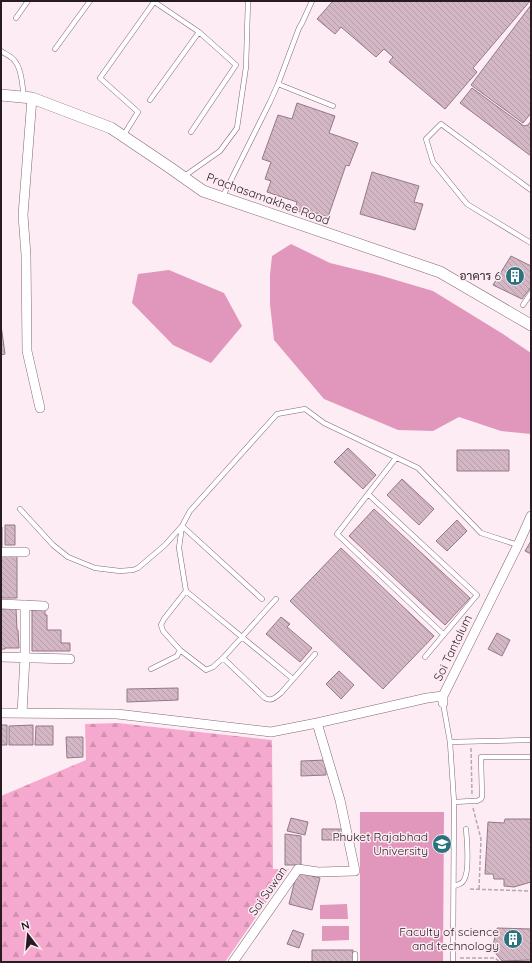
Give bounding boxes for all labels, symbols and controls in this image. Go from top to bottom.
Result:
street label: Prachasamakhee Road [204,169,332,228]
building icon: อาคาร 6 [504,265,526,287]
place label: อาคาร 6 [460,268,502,283]
street label: Soi Tantalum [430,612,475,683]
place label: Phuket Rajabhad University [332,829,428,858]
school or university icon: Phuket Rajabhad University [431,833,453,855]
street label: Soi Suwan [245,863,290,918]
north arrow [8,915,48,955]
text: N [19,918,31,933]
place label: Faculty of science and technology [399,924,499,953]
building icon: Faculty of science and technology [502,928,524,950]

